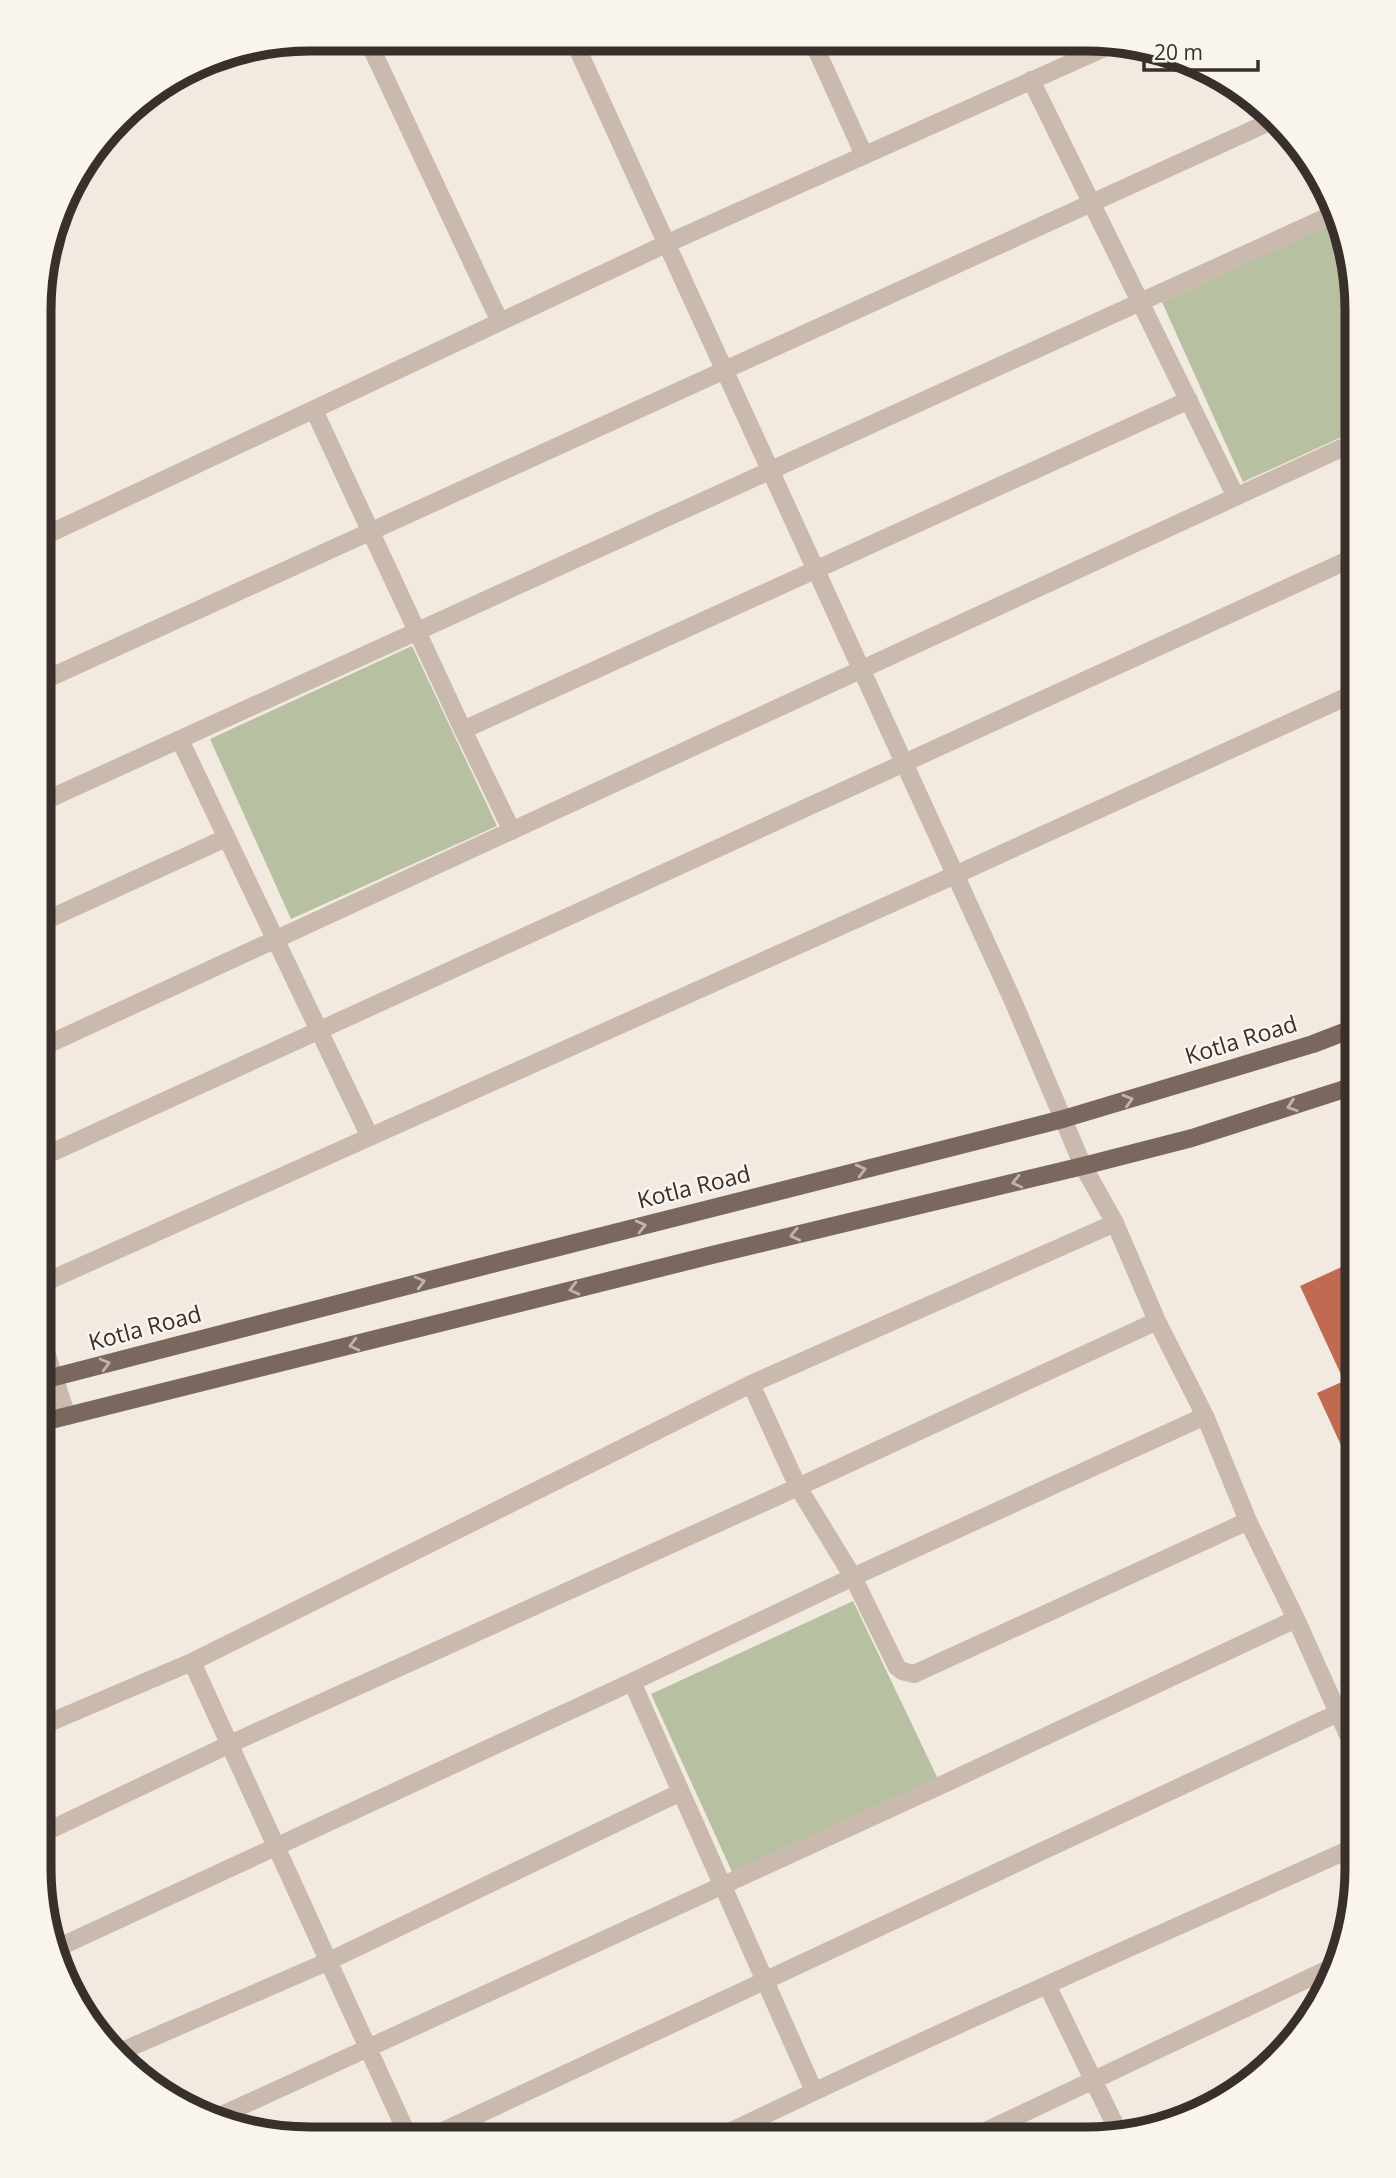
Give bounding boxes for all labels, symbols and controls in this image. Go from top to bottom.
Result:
scale bar [1144,28,1258,72]
text: 20 m [1154,38,1203,66]
street label: Kotla Road [1181,1007,1301,1071]
one-way arrow [1122,1093,1134,1108]
one-way arrow [1287,1098,1299,1112]
street label: Kotla Road [634,1157,754,1216]
one-way arrow [855,1164,867,1178]
one-way arrow [1011,1174,1023,1188]
one-way arrow [635,1220,647,1234]
one-way arrow [789,1227,801,1241]
one-way arrow [414,1276,426,1290]
one-way arrow [569,1281,581,1295]
street label: Kotla Road [85,1297,205,1357]
one-way arrow [348,1337,360,1351]
one-way arrow [99,1358,111,1372]

